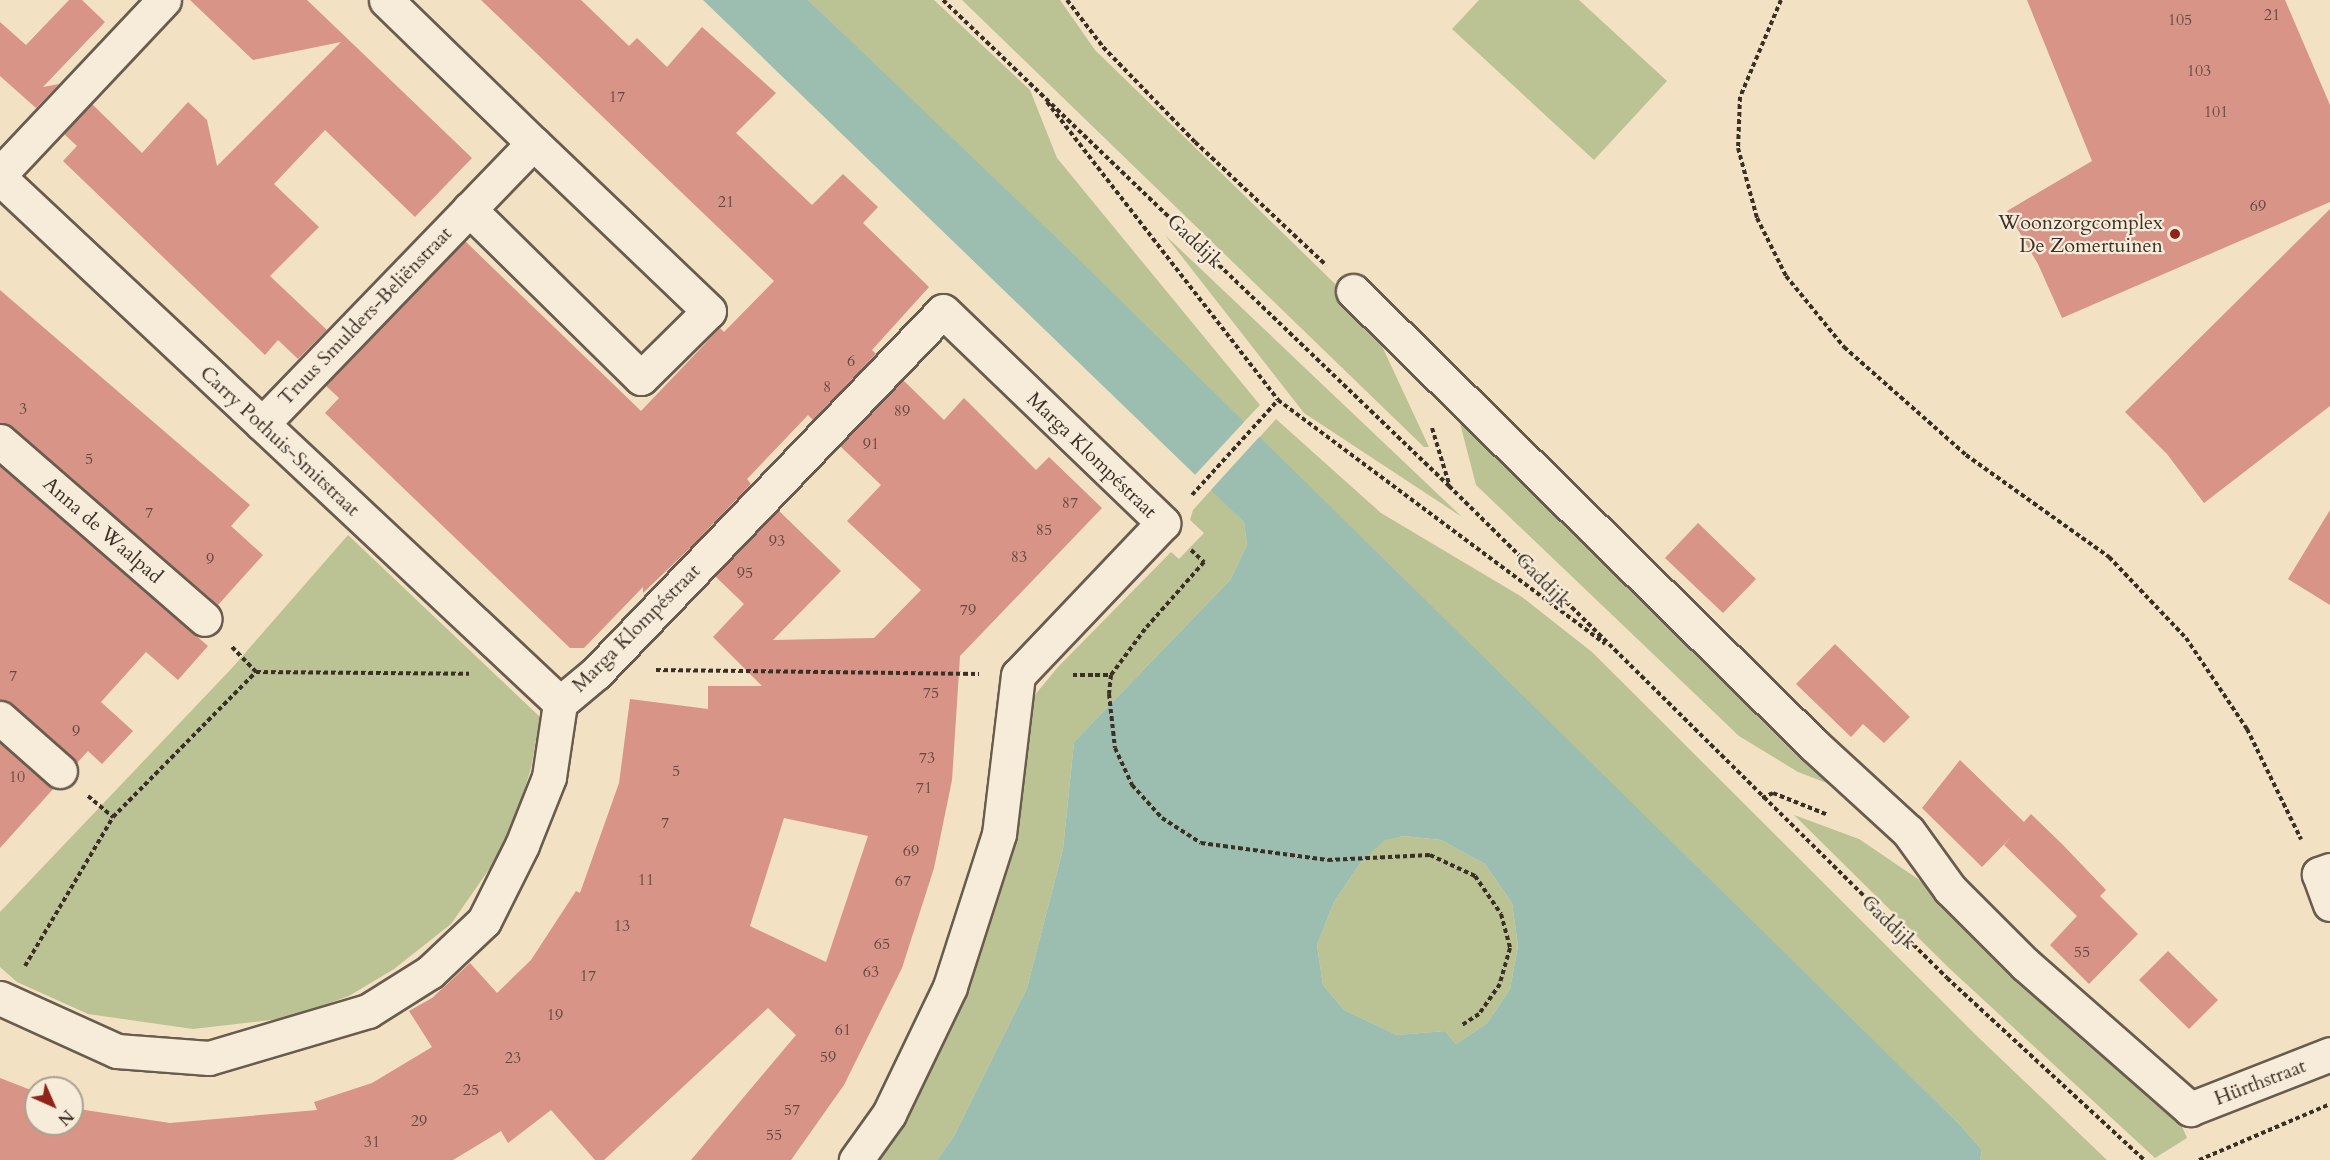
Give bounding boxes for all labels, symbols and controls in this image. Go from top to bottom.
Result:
house number: 21 [2264,5,2280,25]
house number: 105 [2168,10,2192,30]
house number: 103 [2187,61,2211,81]
house number: 17 [609,87,625,107]
house number: 101 [2204,102,2228,122]
house number: 21 [718,192,734,212]
house number: 69 [2250,196,2266,216]
street label: Gaddijk [1162,209,1228,273]
place label: Woonzorgcomplex De Zomertuinen [1998,210,2163,257]
street label: Truus Smulders-Beliënstraat [273,222,457,410]
marker: Woonzorgcomplex De Zomertuinen [2168,227,2182,241]
house number: 6 [847,351,855,371]
street label: Carry Pothuis-Smitstraat [195,361,365,521]
house number: 8 [823,377,831,397]
street label: Marga Klompéstraat [1022,387,1162,523]
house number: 3 [19,399,27,419]
house number: 89 [894,401,910,421]
house number: 91 [863,434,879,454]
house number: 5 [85,449,93,469]
street label: Anna de Waalpad [38,472,168,588]
house number: 87 [1062,493,1078,513]
house number: 7 [145,503,153,523]
house number: 85 [1036,520,1052,540]
house number: 93 [769,531,785,551]
house number: 83 [1011,547,1027,567]
street label: Gaddijk [1511,548,1575,612]
house number: 9 [206,549,214,569]
street label: Marga Klompéstraat [567,559,705,697]
house number: 95 [737,563,753,583]
house number: 79 [960,600,976,620]
house number: 7 [9,666,17,686]
house number: 75 [923,683,939,703]
house number: 9 [72,721,80,741]
house number: 73 [919,748,935,768]
house number: 5 [672,761,680,781]
house number: 10 [9,767,25,787]
house number: 71 [916,778,932,798]
house number: 7 [661,813,669,833]
house number: 69 [903,841,919,861]
house number: 11 [638,870,654,890]
house number: 67 [895,871,911,891]
street label: Gaddijk [1856,890,1922,954]
house number: 13 [614,916,630,936]
house number: 65 [874,934,890,954]
house number: 55 [2074,942,2090,962]
house number: 63 [863,962,879,982]
house number: 17 [580,966,596,986]
house number: 19 [547,1005,563,1025]
house number: 61 [835,1020,851,1040]
house number: 59 [820,1047,836,1067]
house number: 23 [505,1048,521,1068]
street label: Hürthstraat [2211,1054,2309,1110]
north arrow [24,1076,84,1136]
house number: 25 [463,1080,479,1100]
house number: 57 [784,1100,800,1120]
text: N [53,1105,78,1130]
house number: 29 [411,1111,427,1131]
house number: 55 [766,1125,782,1145]
house number: 31 [364,1132,380,1152]

